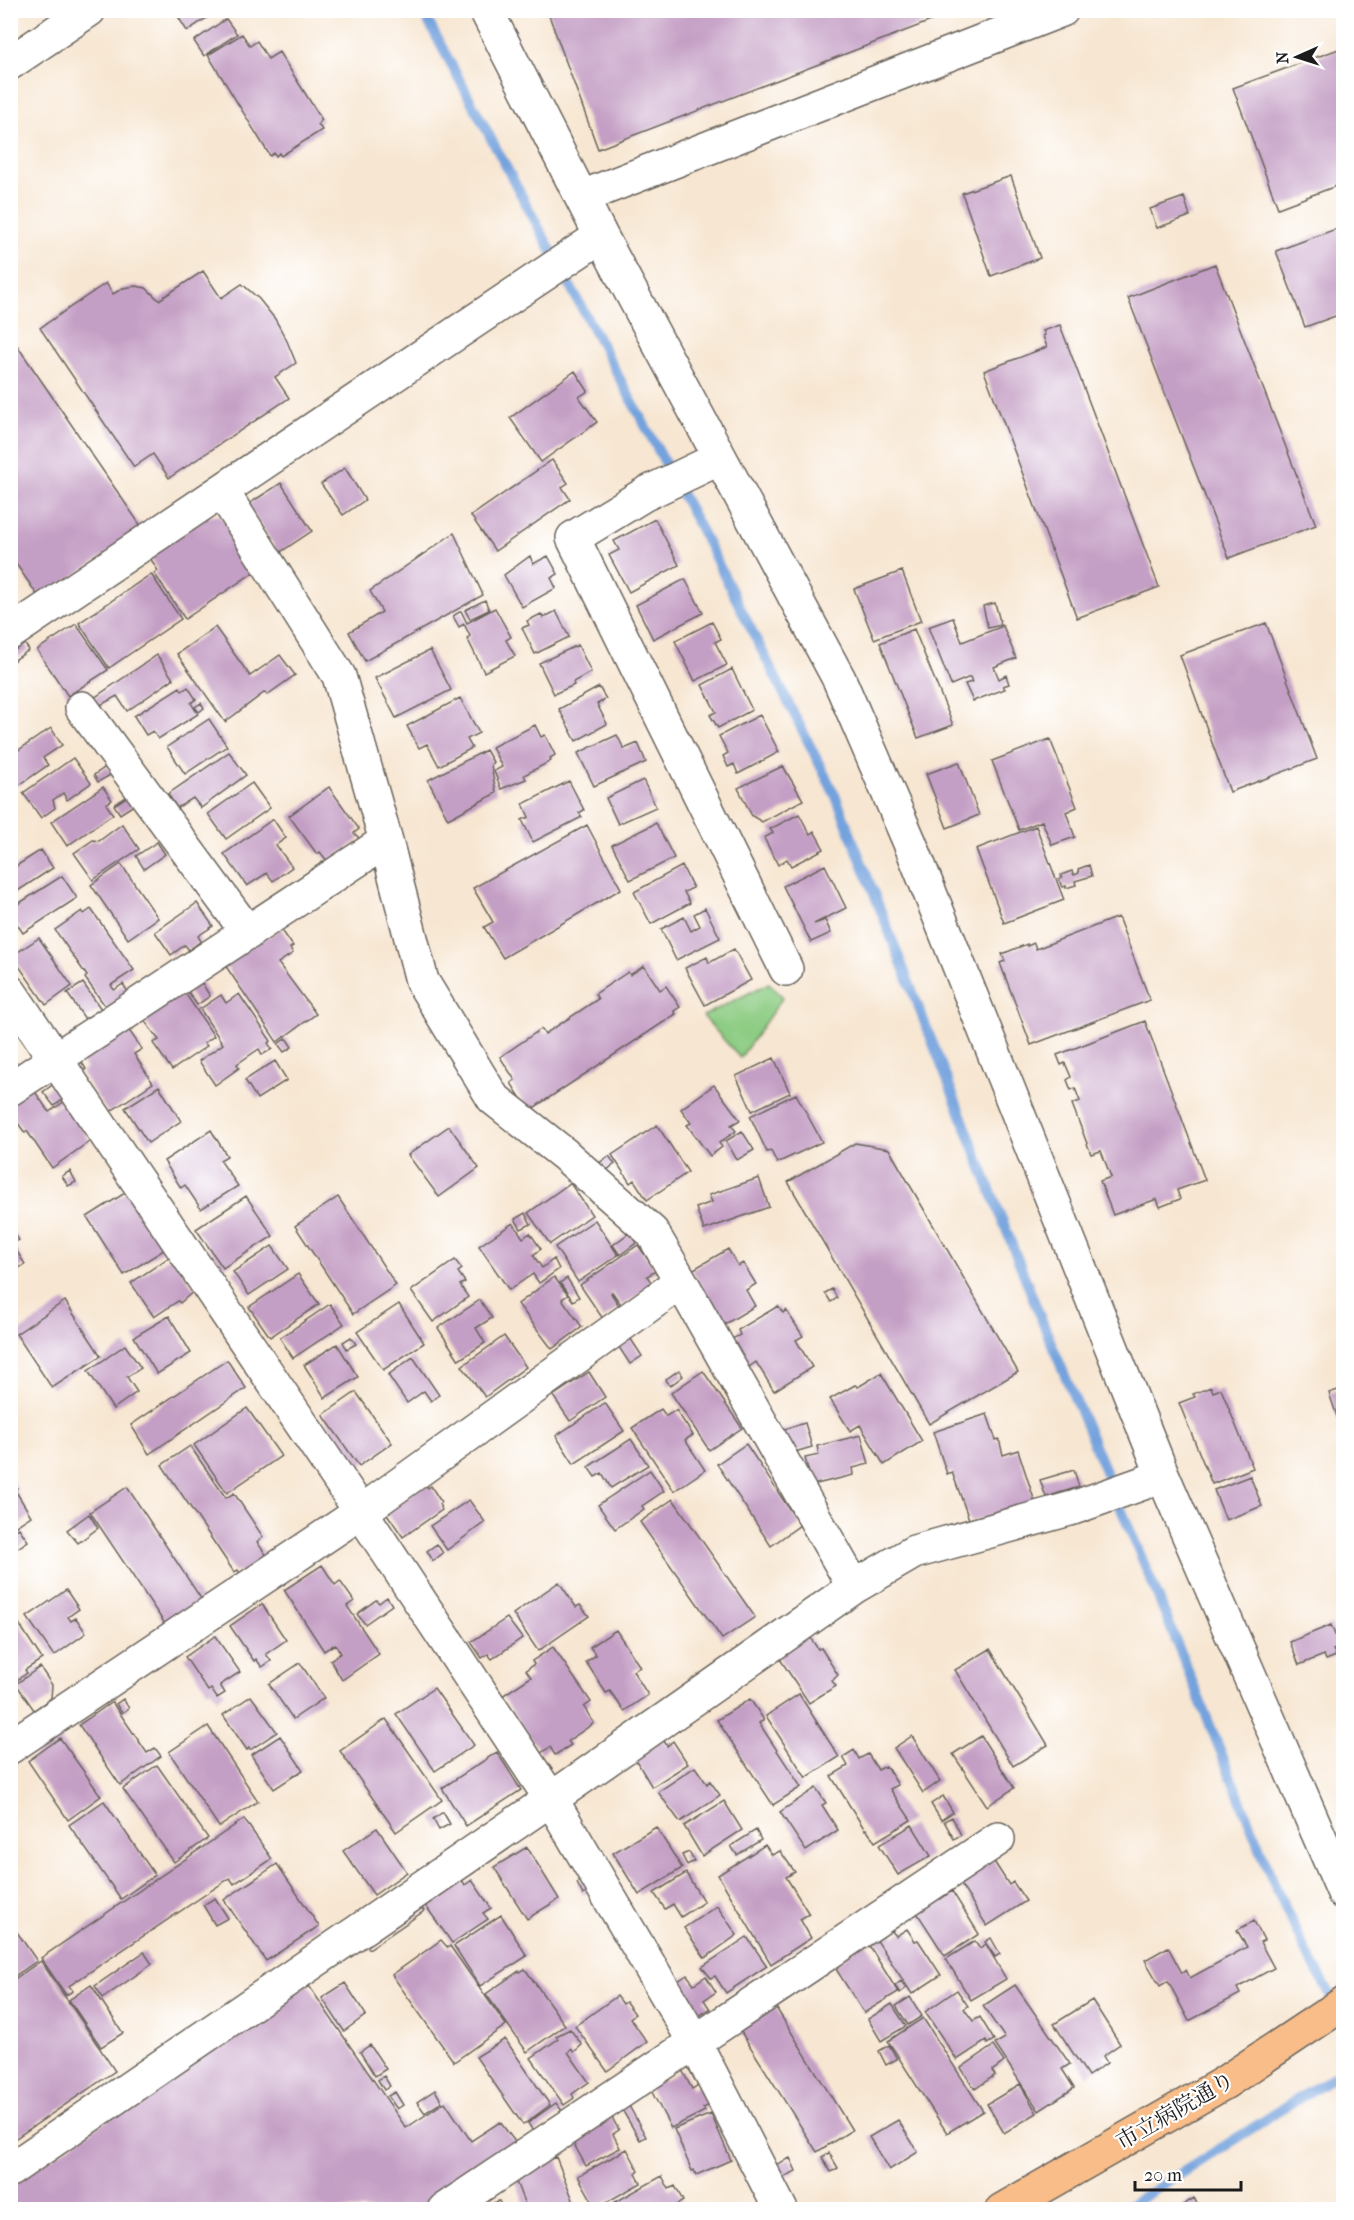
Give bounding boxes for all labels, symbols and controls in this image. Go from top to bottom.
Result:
north arrow [1267,27,1327,87]
text: N [1273,50,1292,64]
street label: 市立病院通り [1112,2067,1239,2155]
scale bar [1135,2154,1242,2192]
text: 20 m [1144,2165,1182,2186]

